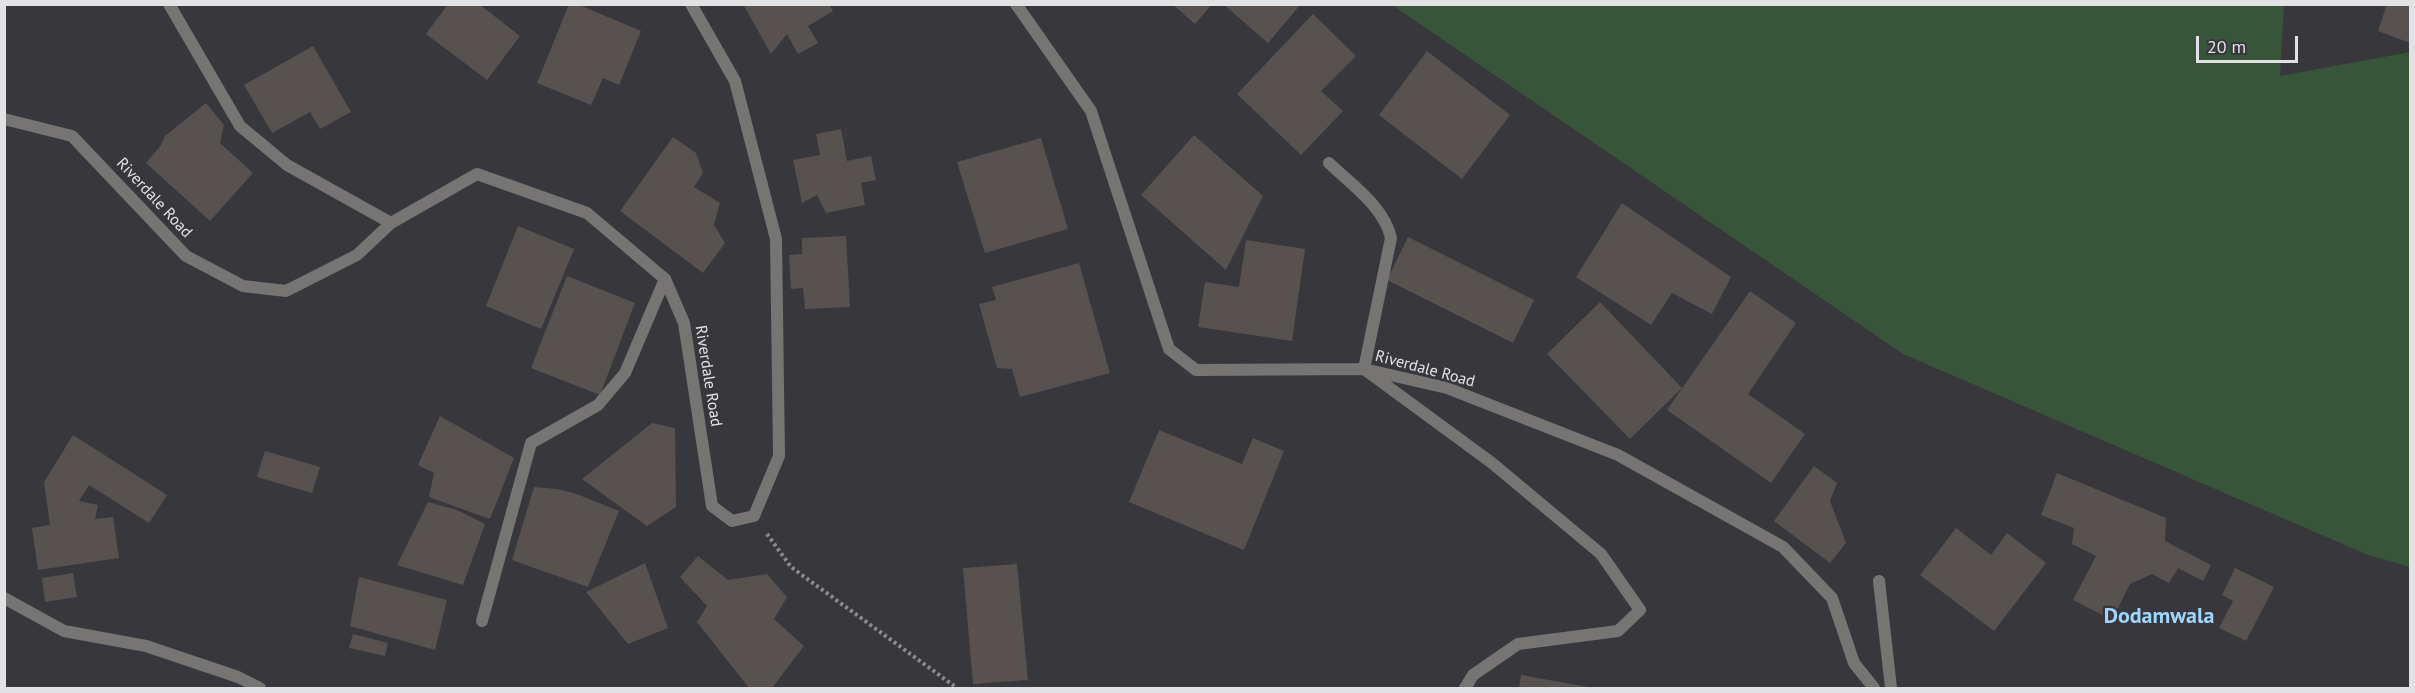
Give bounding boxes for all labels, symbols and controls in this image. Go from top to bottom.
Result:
scale bar [2199,24,2301,62]
text: 20 m [2207,35,2246,58]
street label: Riverdale Road [112,154,196,242]
street label: Riverdale Road [691,324,725,428]
street label: Riverdale Road [1373,346,1477,392]
district label: Dodamwala [2104,604,2214,630]

